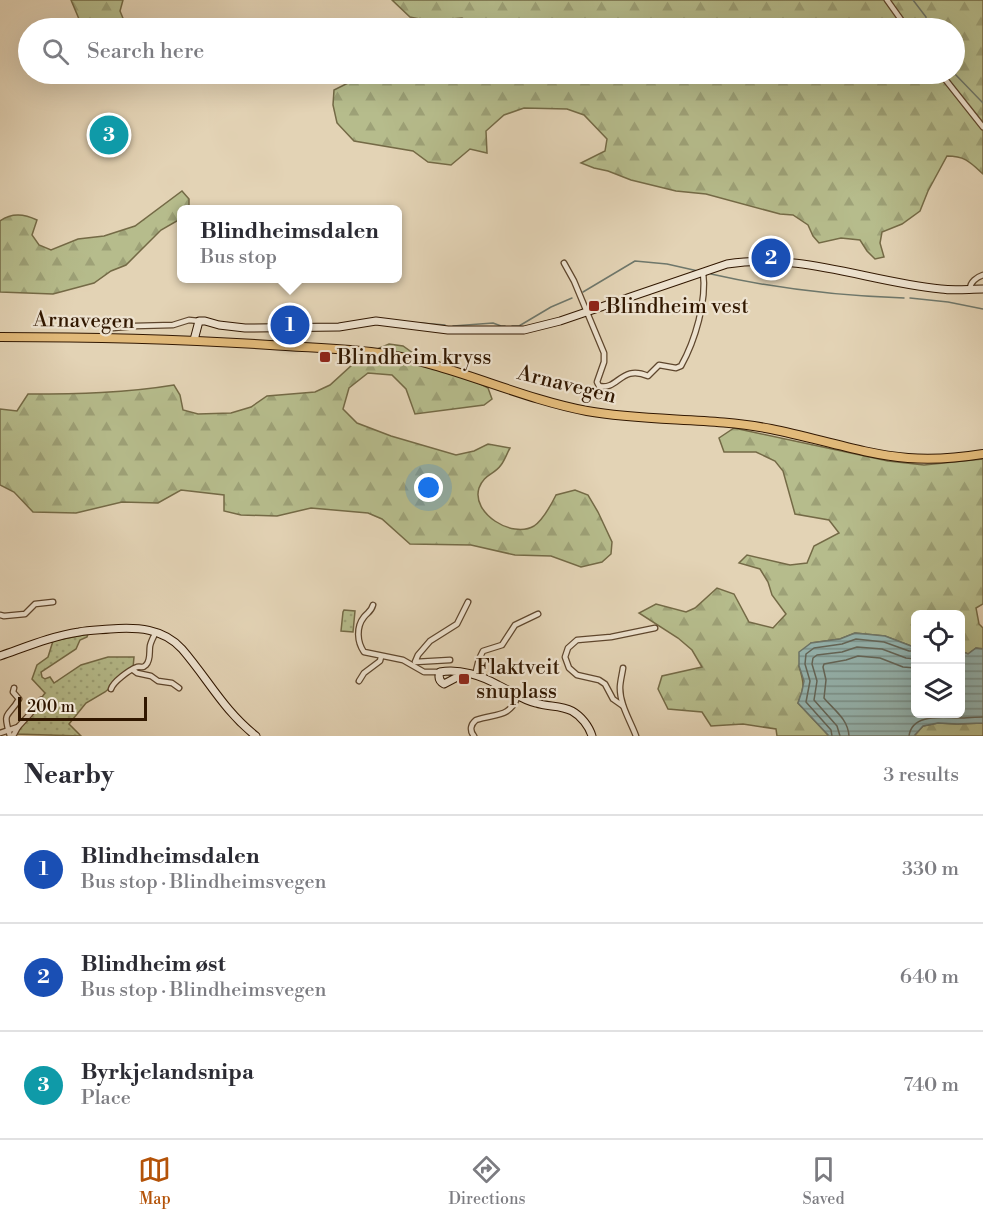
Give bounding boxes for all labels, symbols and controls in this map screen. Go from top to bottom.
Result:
search box [18,18,965,84]
icon: search [39,35,72,68]
text: Search here [87,38,204,65]
pin: 3 [90,112,128,158]
popup [177,205,402,283]
text: Blindheimsdalen [200,218,379,245]
pin: 2 [752,236,790,280]
text: Bus stop [200,245,277,270]
place label: Blindheim vest [605,294,749,320]
marker: Blindheim vest [587,299,601,313]
pin: 1 [270,302,310,348]
street label: Arnavegen [32,307,135,335]
place label: Blindheim kryss [336,345,492,371]
marker: Blindheim kryss [318,350,332,364]
street label: Arnavegen [514,360,619,410]
your location [414,473,443,502]
map controls [911,610,965,718]
button: locate [911,610,965,664]
place label: Flaktveit snuplass [476,655,560,705]
button: layers [911,664,965,718]
marker: Flaktveit snuplass [457,672,471,686]
scale bar [18,694,147,722]
text: 200 m [27,697,75,717]
text: Nearby [24,759,114,791]
text: 3 results [883,763,959,788]
text: Blindheimsdalen [81,843,259,870]
text: 1 [39,857,48,882]
text: 330 m [902,857,959,882]
text: Bus stop · Blindheimsvegen [81,870,327,895]
text: Blindheim øst [81,951,226,978]
text: 2 [37,965,50,990]
text: 640 m [900,965,959,990]
text: Bus stop · Blindheimsvegen [81,978,327,1003]
text: Byrkjelandsnipa [81,1059,254,1086]
text: 3 [37,1073,50,1098]
text: 740 m [903,1073,959,1098]
text: Place [81,1086,131,1111]
tab: Map [138,1153,171,1209]
tab: Directions [448,1153,526,1209]
tab: Saved [802,1153,845,1209]

